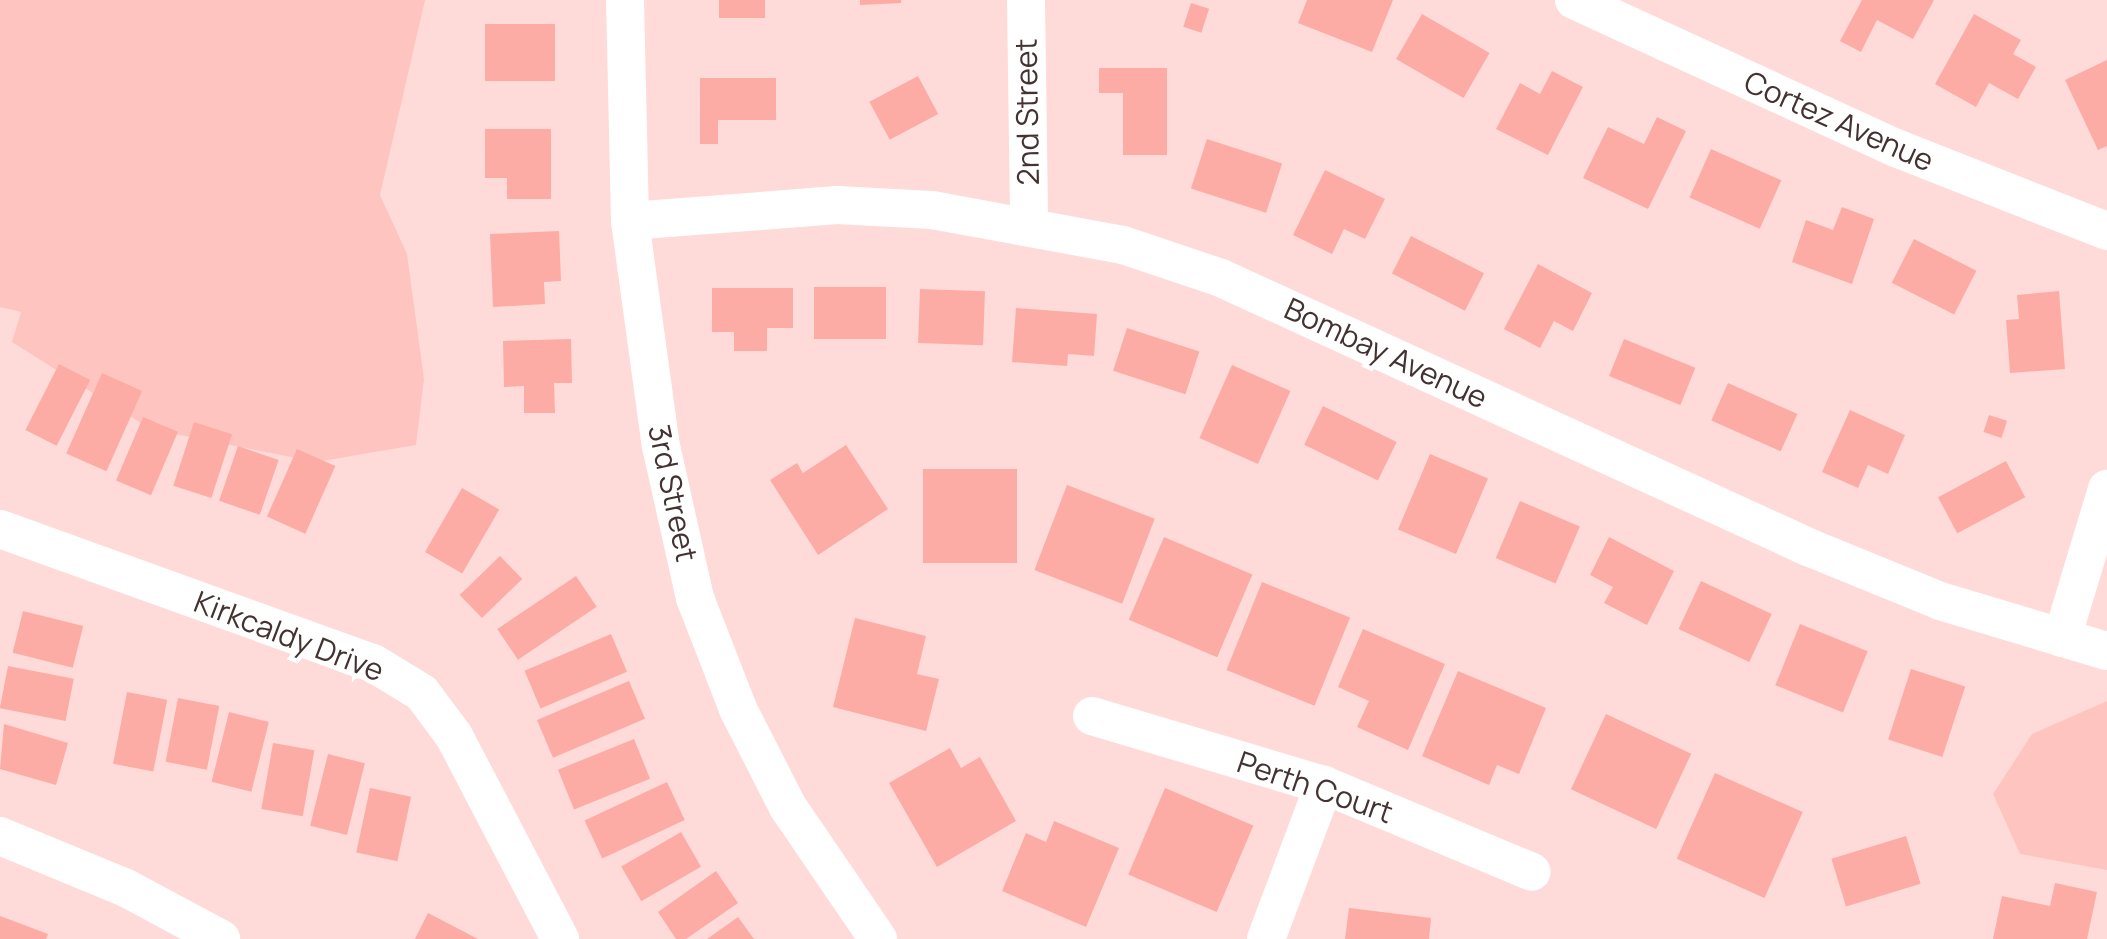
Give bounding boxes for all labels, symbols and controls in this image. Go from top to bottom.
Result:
street label: 2nd Street [1008,38,1046,186]
street label: Cortez Avenue [1739,63,1939,179]
street label: Bombay Avenue [1279,290,1493,416]
street label: 3rd Street [641,421,705,565]
street label: Kirkcaldy Drive [189,583,389,689]
street label: Perth Court [1233,744,1397,830]

